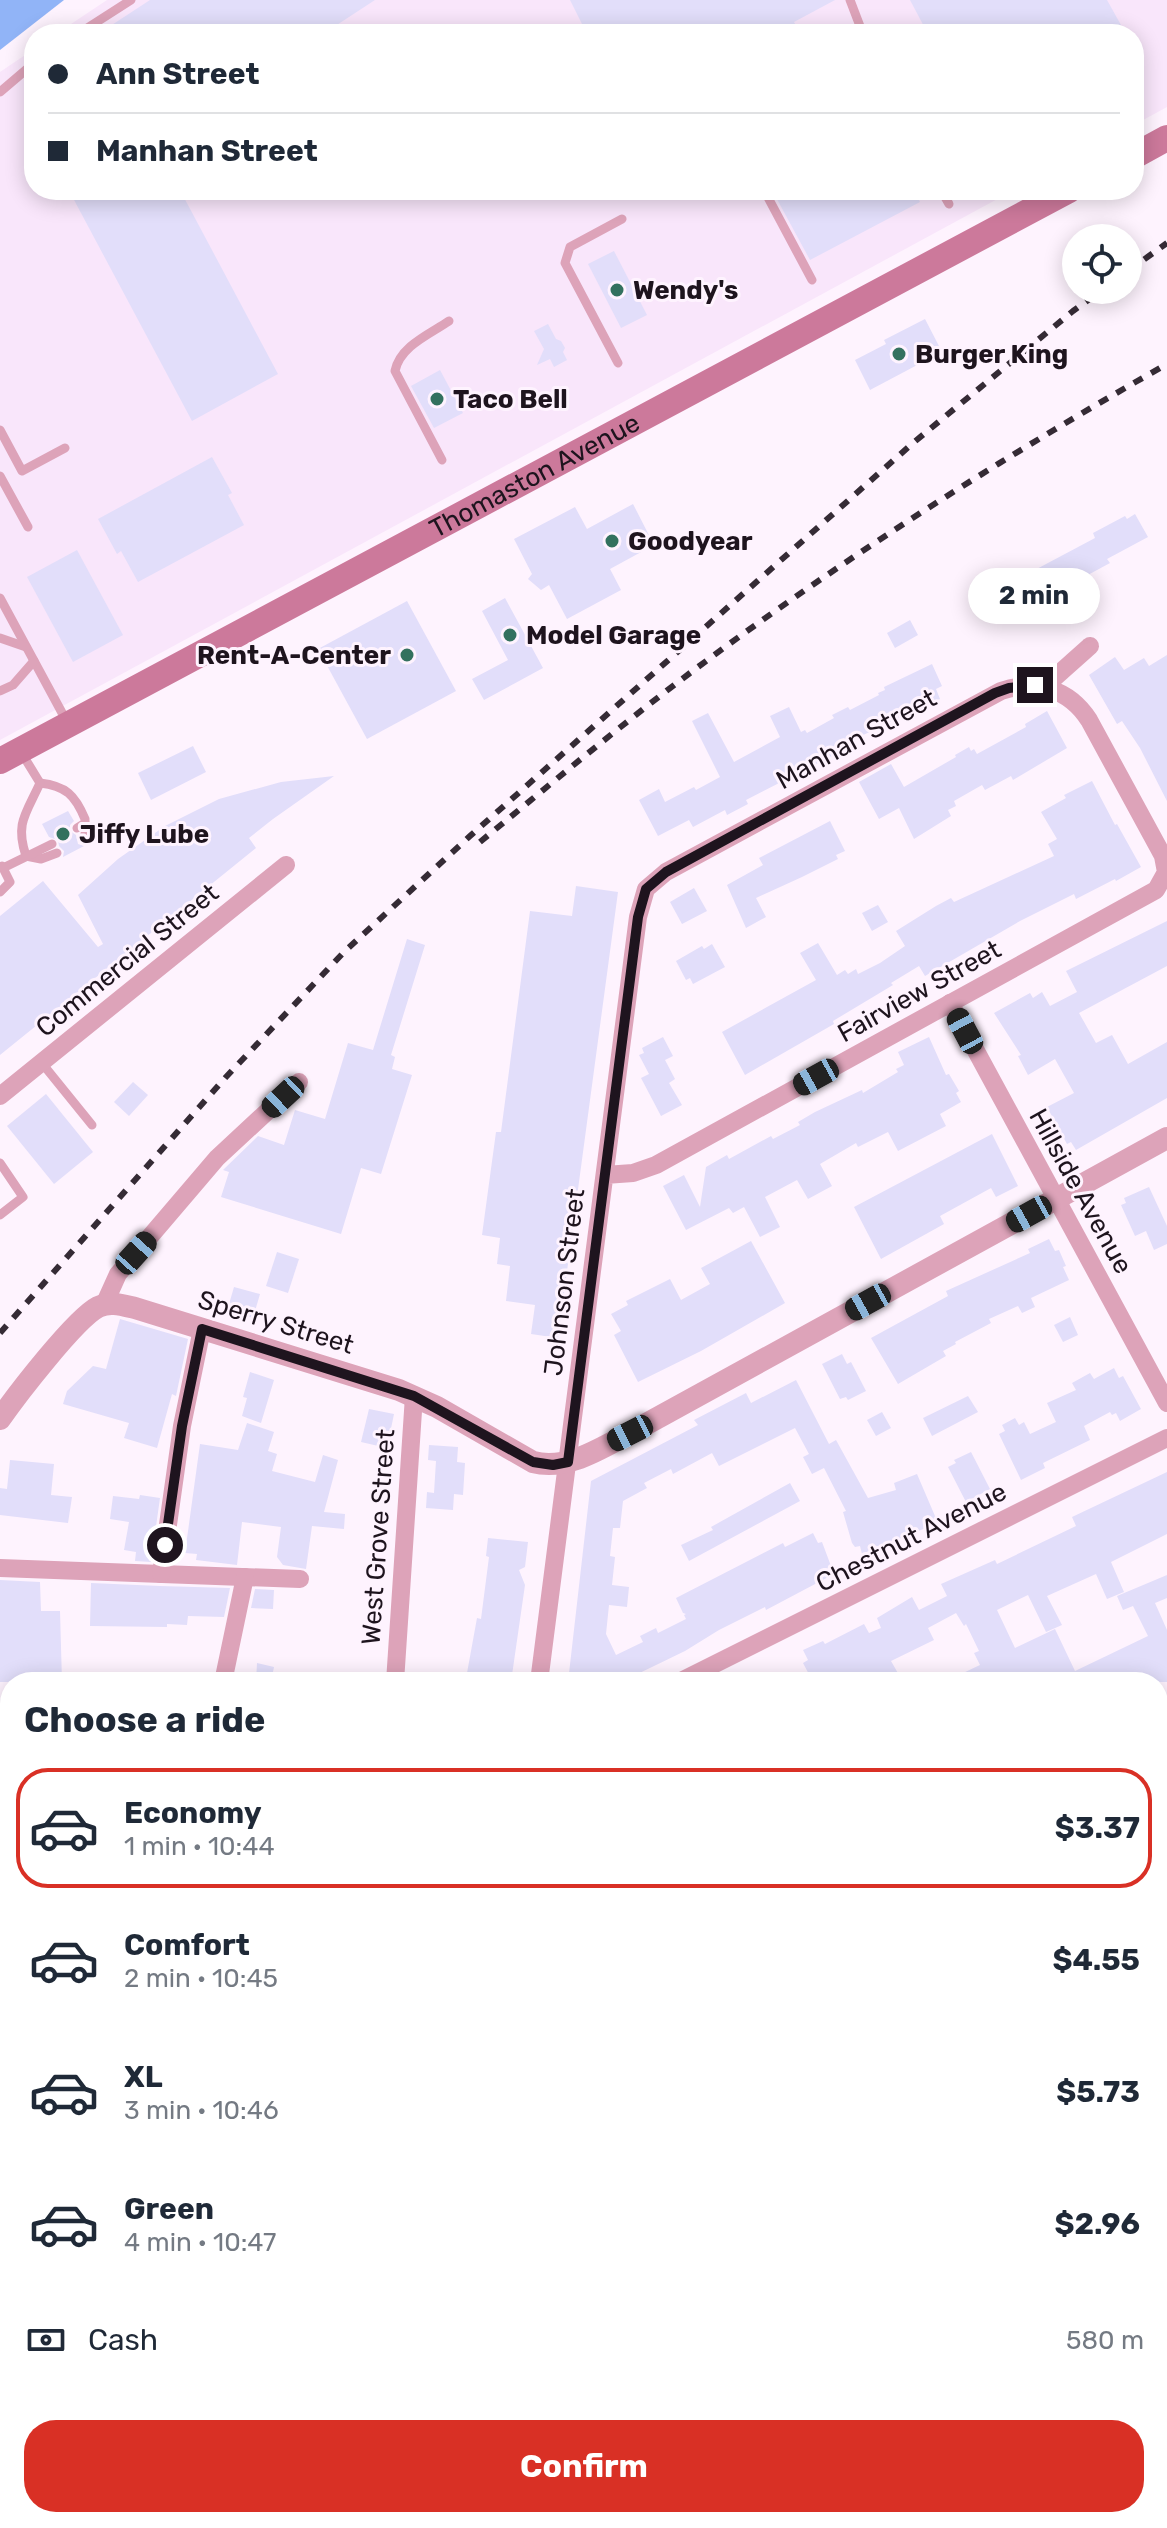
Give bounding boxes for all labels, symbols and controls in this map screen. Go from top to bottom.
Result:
text: Ann Street [96,56,259,92]
text: Manhan Street [96,133,318,169]
map controls [1062,224,1142,304]
button: locate [1062,224,1142,304]
place label: Wendy's [633,275,738,306]
marker: Wendy's [608,281,626,299]
place label: Burger King [915,339,1068,370]
marker: Burger King [890,345,908,363]
place label: Taco Bell [453,384,568,415]
marker: Taco Bell [428,390,446,408]
street label: Thomaston Avenue [424,407,645,545]
place label: Goodyear [628,526,753,557]
marker: Goodyear [603,532,621,550]
callout: 2 min [969,569,1101,625]
text: 2 min [999,580,1069,611]
place label: Model Garage [526,620,701,651]
marker: Model Garage [501,626,519,644]
place label: Rent-A-Center [197,640,391,671]
marker: Rent-A-Center [398,646,416,664]
route end [1017,667,1053,703]
street label: Manhan Street [771,683,942,796]
place label: Jiffy Lube [79,819,209,850]
marker: Jiffy Lube [54,825,72,843]
street label: Commercial Street [30,877,225,1043]
street label: Fairview Street [832,934,1006,1049]
car [943,1004,987,1058]
car [789,1055,843,1099]
car [257,1072,309,1122]
street label: Hillside Avenue [1022,1103,1139,1279]
street label: Johnson Street [538,1187,591,1377]
car [1002,1192,1056,1236]
car [111,1227,161,1279]
car [841,1280,895,1324]
street label: Sperry Street [194,1284,357,1361]
car [603,1411,657,1455]
street label: West Grove Street [355,1428,402,1646]
street label: Chestnut Avenue [811,1476,1012,1599]
route start [147,1527,183,1563]
text: Choose a ride [24,1698,265,1741]
icon: car [28,1792,100,1864]
text: Economy [124,1795,262,1831]
text: $3.37 [1055,1810,1140,1846]
text: 1 min · 10:44 [124,1831,275,1862]
icon: car [28,1924,100,1996]
text: Comfort [124,1927,250,1963]
text: $4.55 [1052,1942,1140,1978]
text: 2 min · 10:45 [124,1963,278,1994]
icon: car [28,2056,100,2128]
text: XL [124,2059,163,2095]
text: $5.73 [1056,2074,1140,2110]
text: 3 min · 10:46 [124,2095,279,2126]
icon: car [28,2188,100,2260]
text: Green [124,2191,214,2227]
text: $2.96 [1055,2206,1140,2242]
text: 4 min · 10:47 [124,2227,276,2258]
icon: cash [24,2318,68,2362]
text: Cash [88,2322,158,2358]
text: 580 m [1066,2325,1144,2356]
button: Confirm [24,2420,1144,2512]

